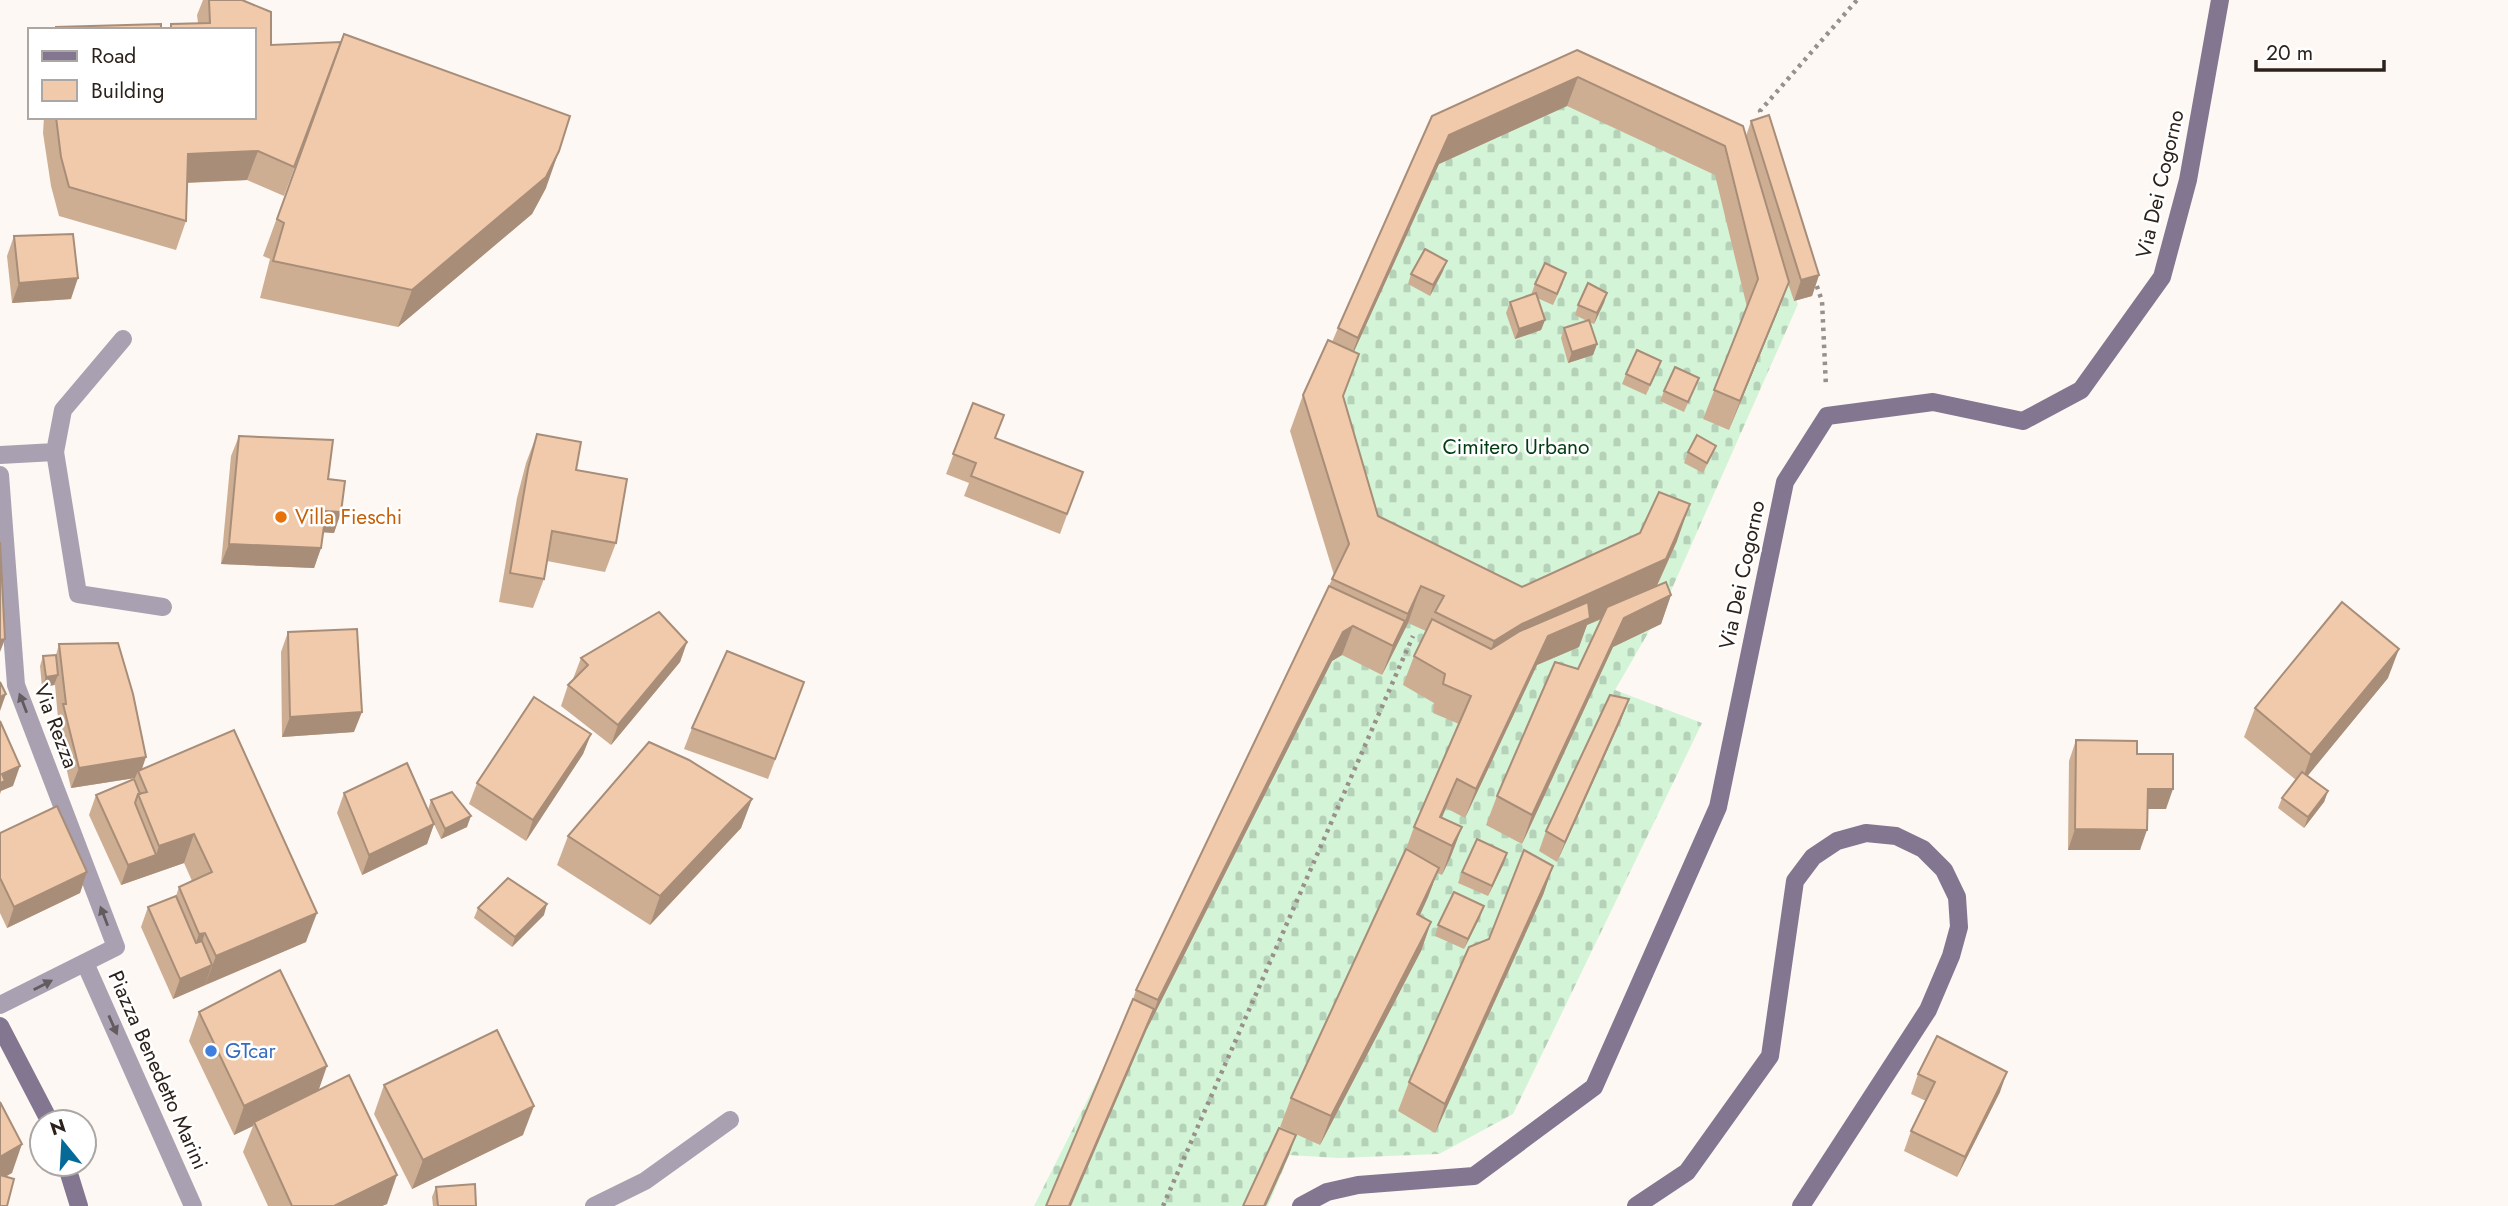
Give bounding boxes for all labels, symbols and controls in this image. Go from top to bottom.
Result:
legend [28,28,256,119]
scale bar [2256,28,2384,72]
text: 20 m [2266,38,2313,68]
text: Road [91,41,136,71]
text: Building [91,76,164,106]
street label: Via Dei Cogorno [2128,107,2192,261]
park label: Cimitero Urbano [1442,432,1590,462]
street label: Via Dei Cogorno [1712,498,1772,652]
place label: Villa Fieschi [295,502,402,532]
marker: Villa Fieschi [273,509,289,525]
street label: Via Rezza [26,680,86,772]
one-way arrow [17,692,28,713]
one-way arrow [98,905,109,926]
street label: Piazza Benedetto Marini [101,966,215,1174]
one-way arrow [33,979,53,990]
one-way arrow [107,1015,119,1035]
place label: GTcar [225,1036,276,1066]
marker: GTcar [203,1043,219,1059]
north arrow [28,1108,98,1178]
text: N [47,1112,69,1142]

